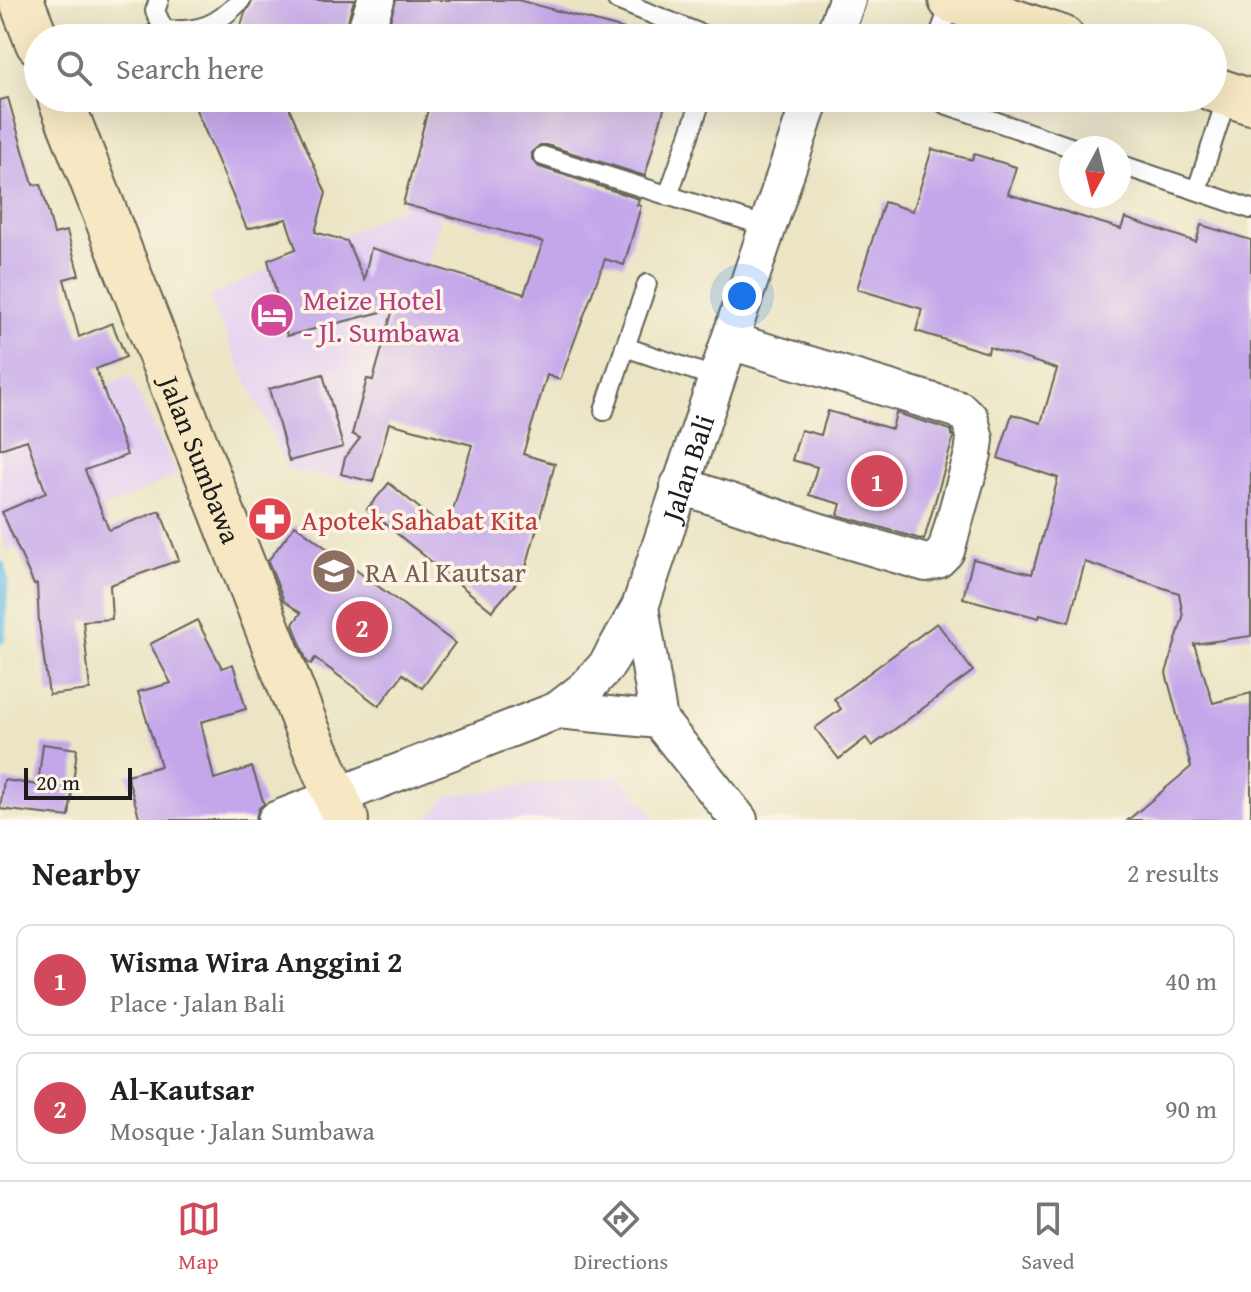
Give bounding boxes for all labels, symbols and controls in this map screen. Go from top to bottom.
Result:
search box [24,24,1227,112]
icon: search [52,46,96,90]
text: Search here [116,46,264,90]
north arrow [1059,136,1131,208]
your location [722,276,762,316]
place label: Meize Hotel - Jl. Sumbawa [303,279,461,352]
hotel icon: Meize Hotel - Jl. Sumbawa [248,291,296,339]
street label: Jalan Sumbawa [149,367,253,550]
street label: Jalan Bali [649,409,724,529]
pin: 1 [851,451,903,511]
pharmacy icon: Apotek Sahabat Kita [246,495,294,543]
place label: Apotek Sahabat Kita [301,499,539,540]
school or university icon: RA Al Kautsar [310,547,358,595]
place label: RA Al Kautsar [365,551,526,592]
pin: 2 [336,597,388,657]
scale bar [24,764,132,800]
text: 20 m [36,766,80,798]
text: Nearby [32,848,141,897]
text: 2 results [1127,853,1219,892]
text: Wisma Wira Anggini 2 [110,939,403,983]
text: 1 [53,961,67,1000]
text: 40 m [1165,961,1217,1000]
text: Place · Jalan Bali [110,983,285,1022]
text: Al-Kautsar [110,1067,254,1111]
text: 2 [53,1089,67,1128]
text: 90 m [1165,1089,1217,1128]
text: Mosque · Jalan Sumbawa [110,1111,375,1150]
tab: Map [177,1197,221,1277]
tab: Directions [574,1197,668,1277]
tab: Saved [1021,1197,1074,1277]

